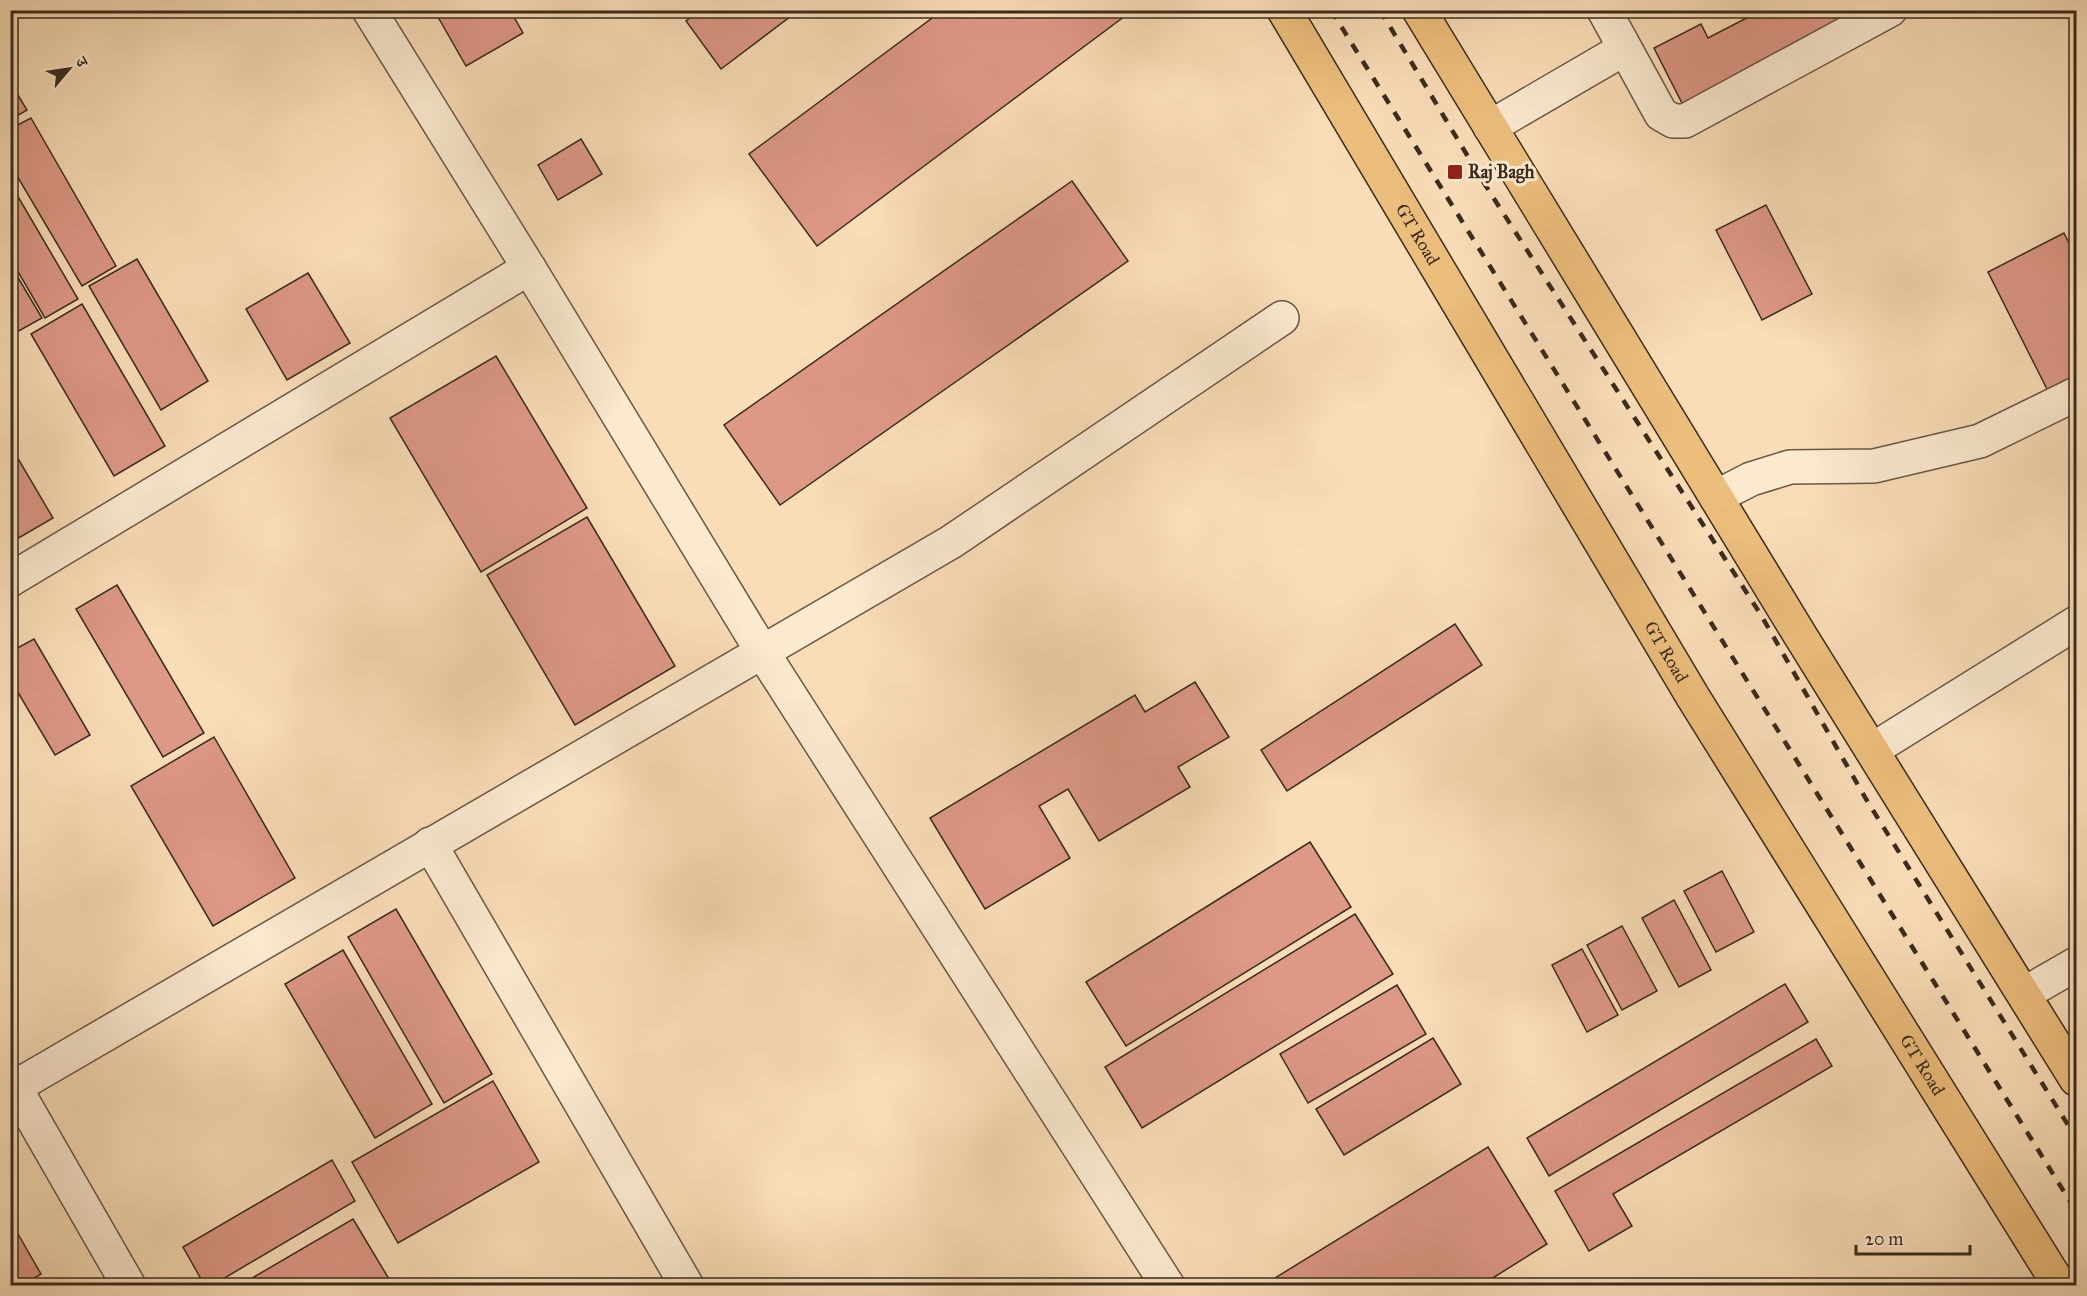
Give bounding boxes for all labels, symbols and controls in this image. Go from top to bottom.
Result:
north arrow [39,39,99,99]
text: उ [71,53,93,72]
place label: Raj Bagh [1468,161,1535,184]
marker: Raj Bagh [1446,163,1464,181]
street label: GT Road [1391,200,1444,269]
street label: GT Road [1639,617,1693,687]
street label: GT Road [1895,1030,1949,1099]
scale bar [1856,1218,1970,1256]
text: 20 m [1865,1228,1903,1250]

